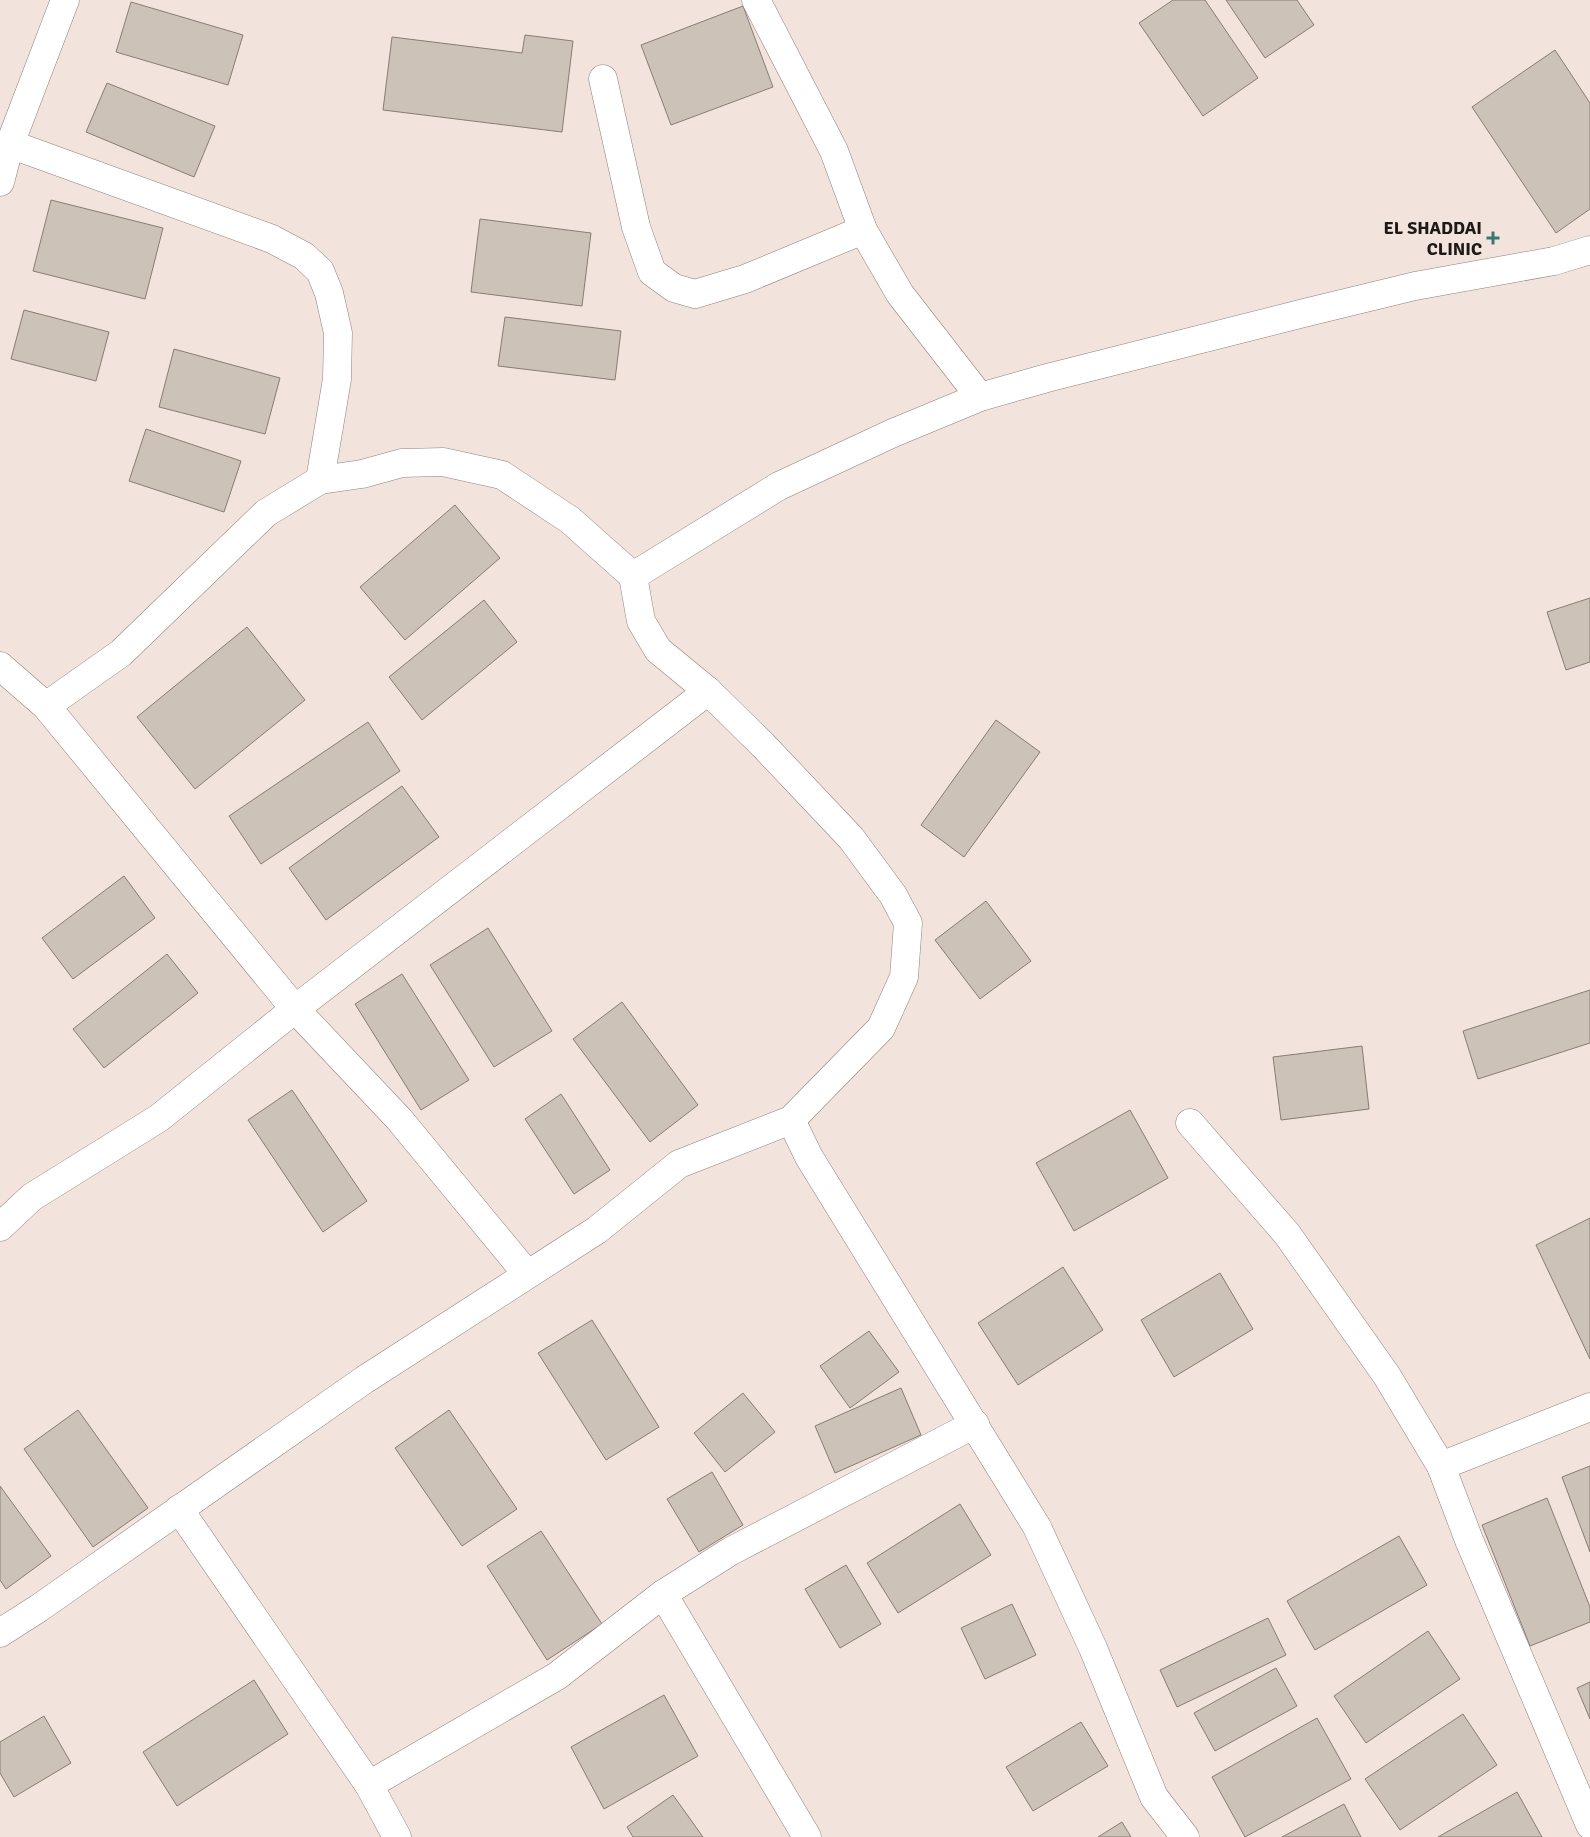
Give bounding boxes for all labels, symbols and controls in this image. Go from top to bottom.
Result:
place label: EL SHADDAI CLINIC [1383,217,1482,260]
marker: EL SHADDAI CLINIC [1486,231,1500,245]

